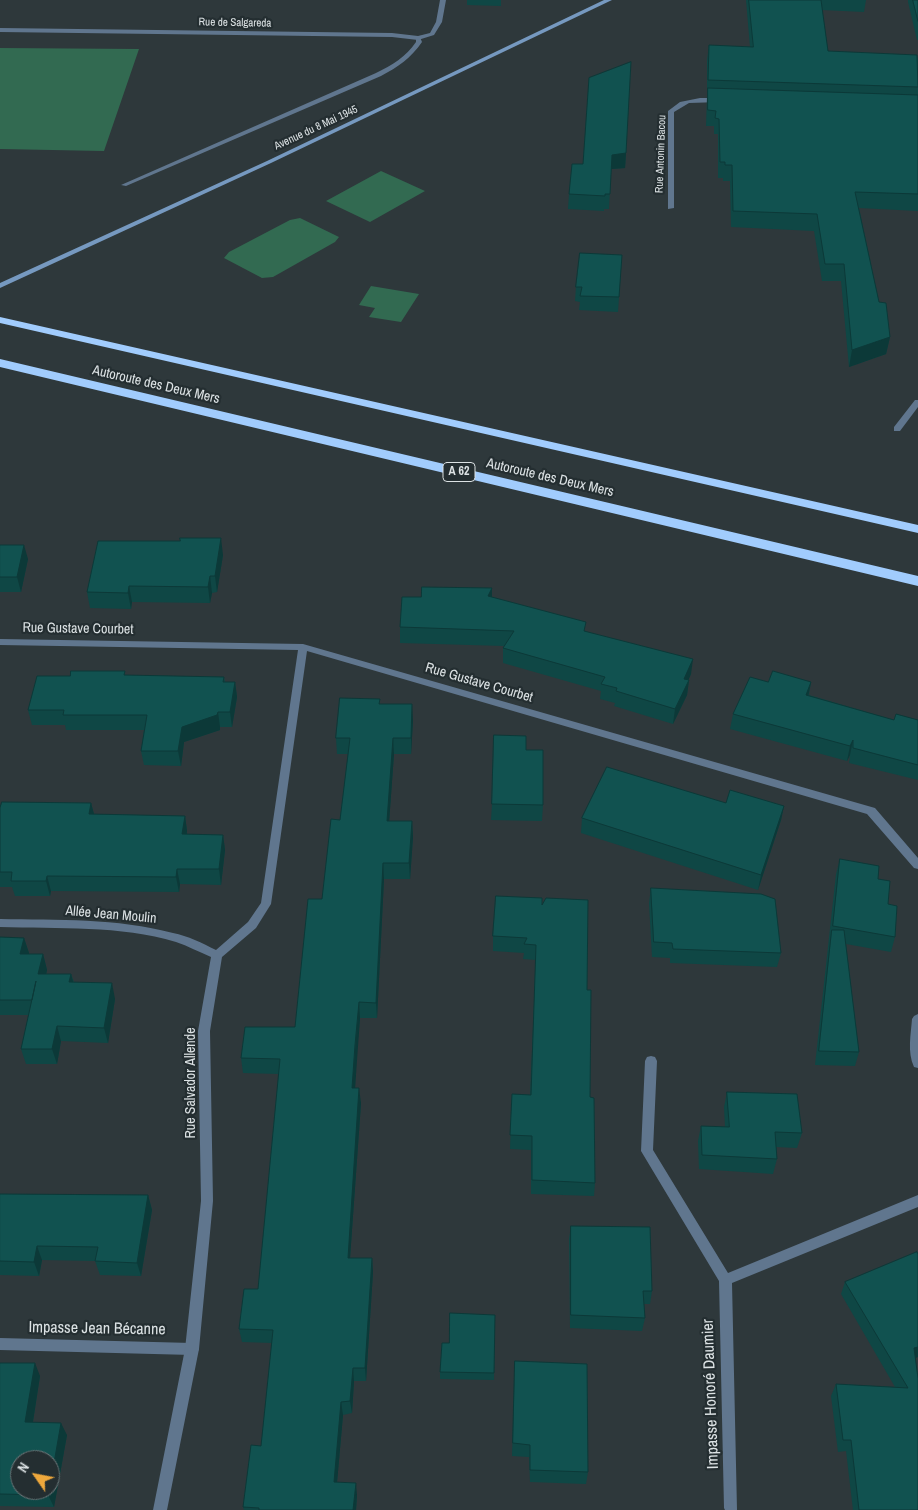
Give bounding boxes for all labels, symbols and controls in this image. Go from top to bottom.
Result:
street label: Rue de Salgareda [199,16,271,30]
street label: Avenue du 8 Mai 1945 [272,103,360,153]
street label: Rue Antonin Bacou [653,115,669,193]
street label: Autoroute des Deux Mers [91,362,221,408]
street label: Autoroute des Deux Mers [485,455,615,501]
road number: A 62 [443,462,475,482]
street label: Rue Gustave Courbet [22,620,134,638]
street label: Rue Gustave Courbet [423,660,535,706]
street label: Allée Jean Moulin [65,903,157,927]
street label: Rue Salvador Allende [183,1027,199,1139]
street label: Impasse Jean Bécanne [28,1318,166,1340]
street label: Impasse Honoré Daumier [699,1319,723,1469]
north arrow [10,1450,60,1500]
text: N [13,1459,33,1476]

